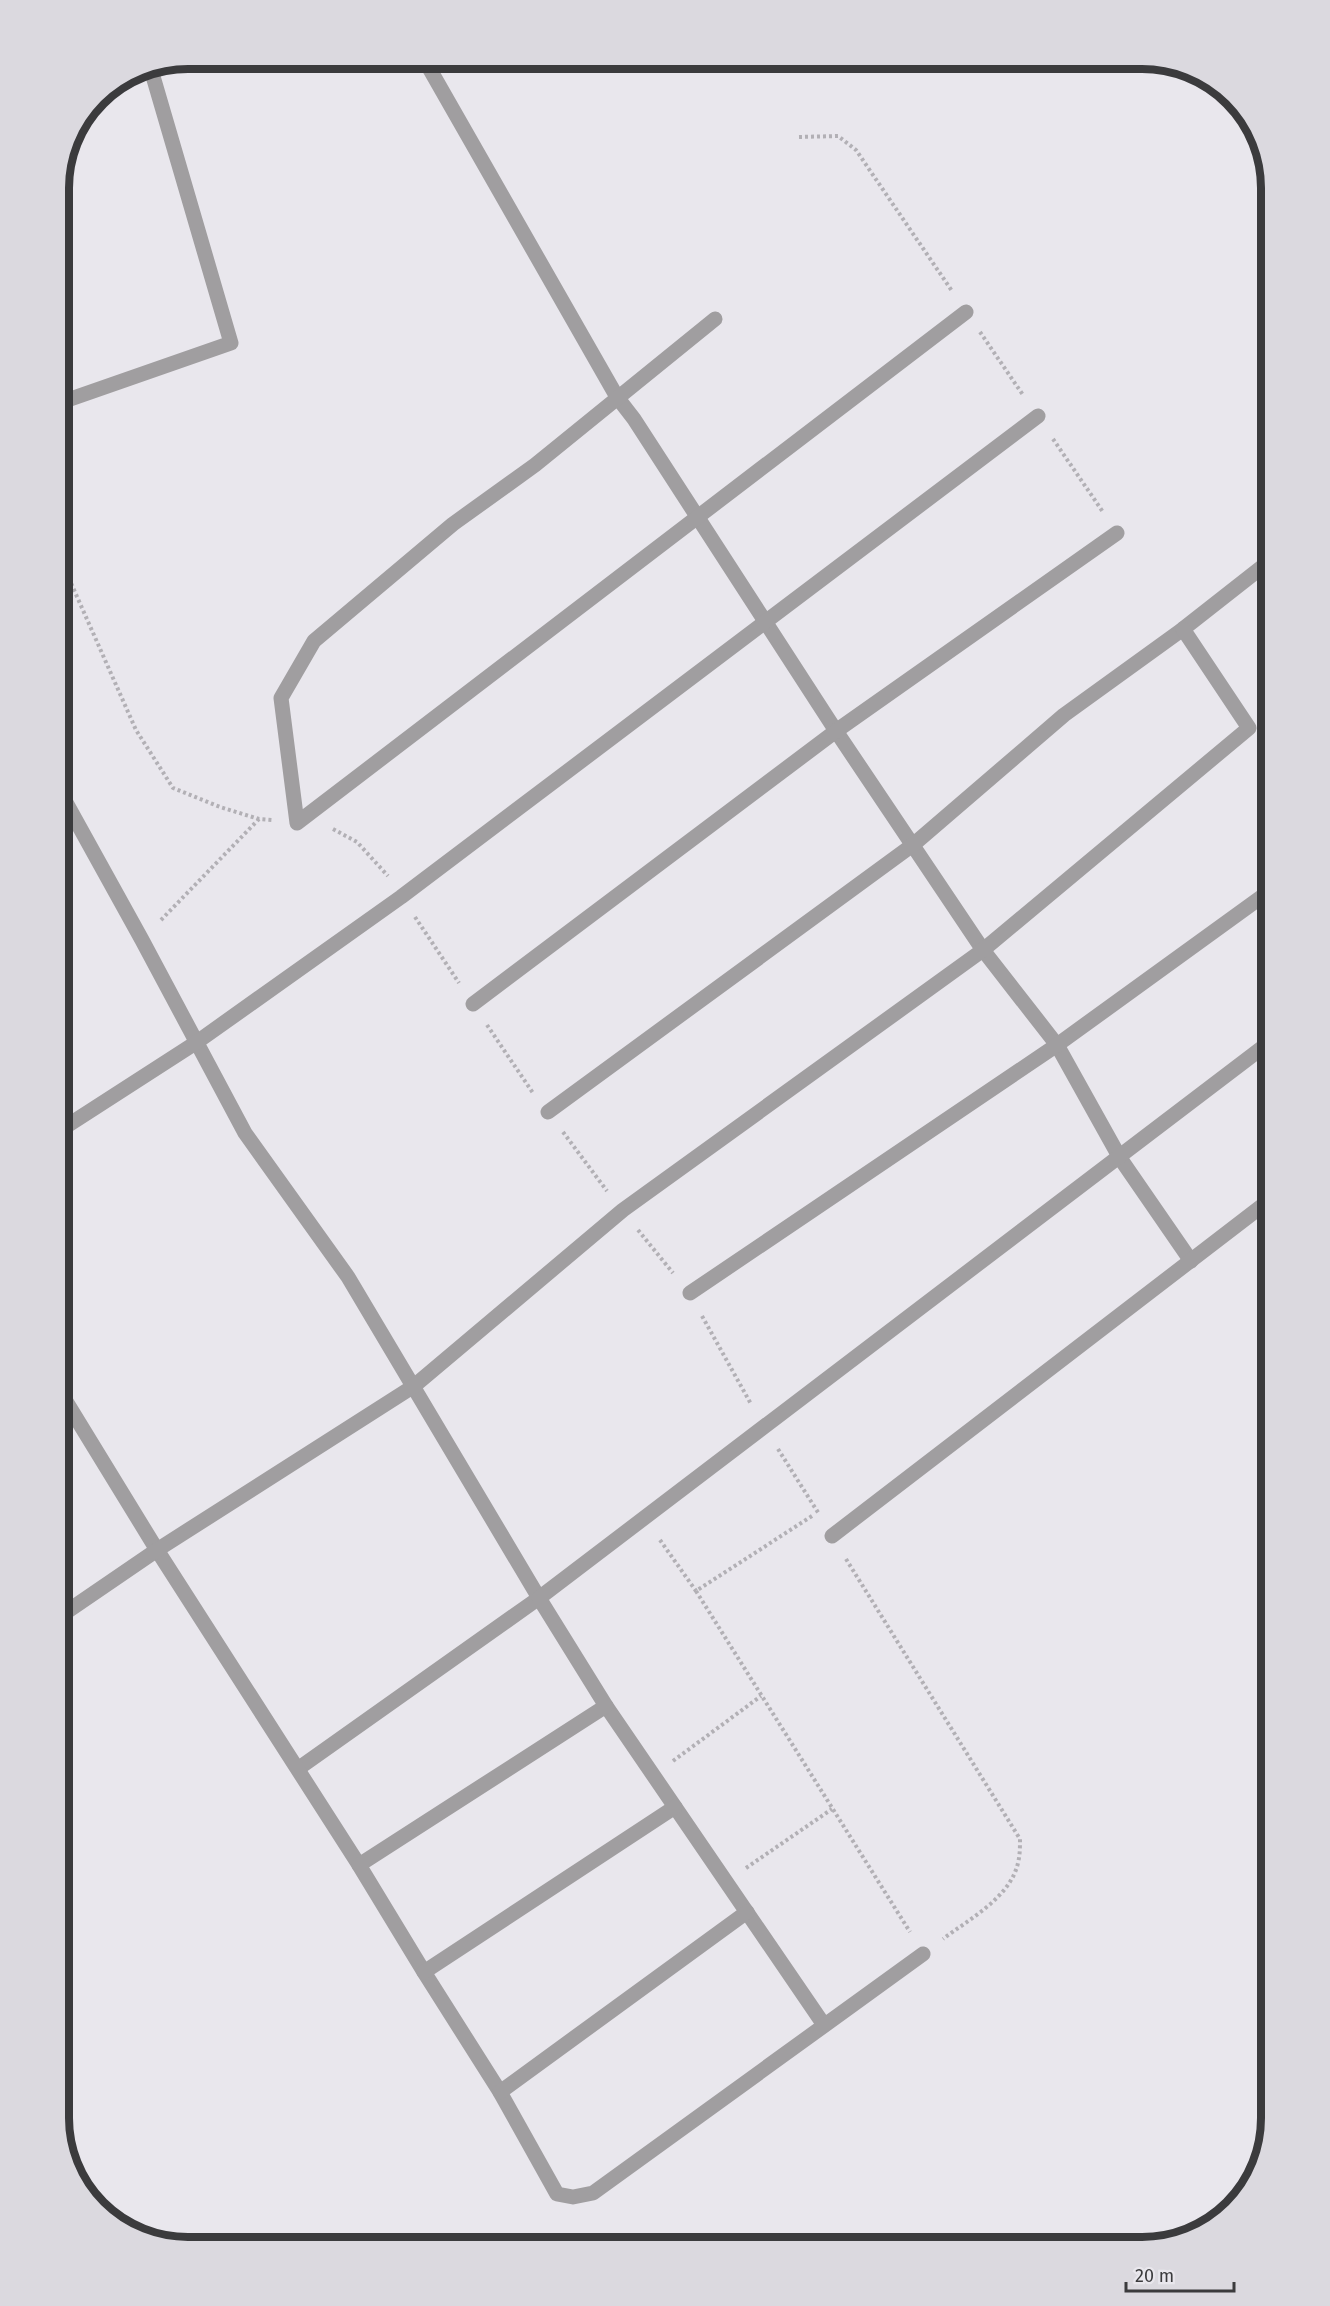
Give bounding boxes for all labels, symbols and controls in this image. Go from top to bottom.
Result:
scale bar [1126,2255,1234,2293]
text: 20 m [1135,2265,1174,2287]

